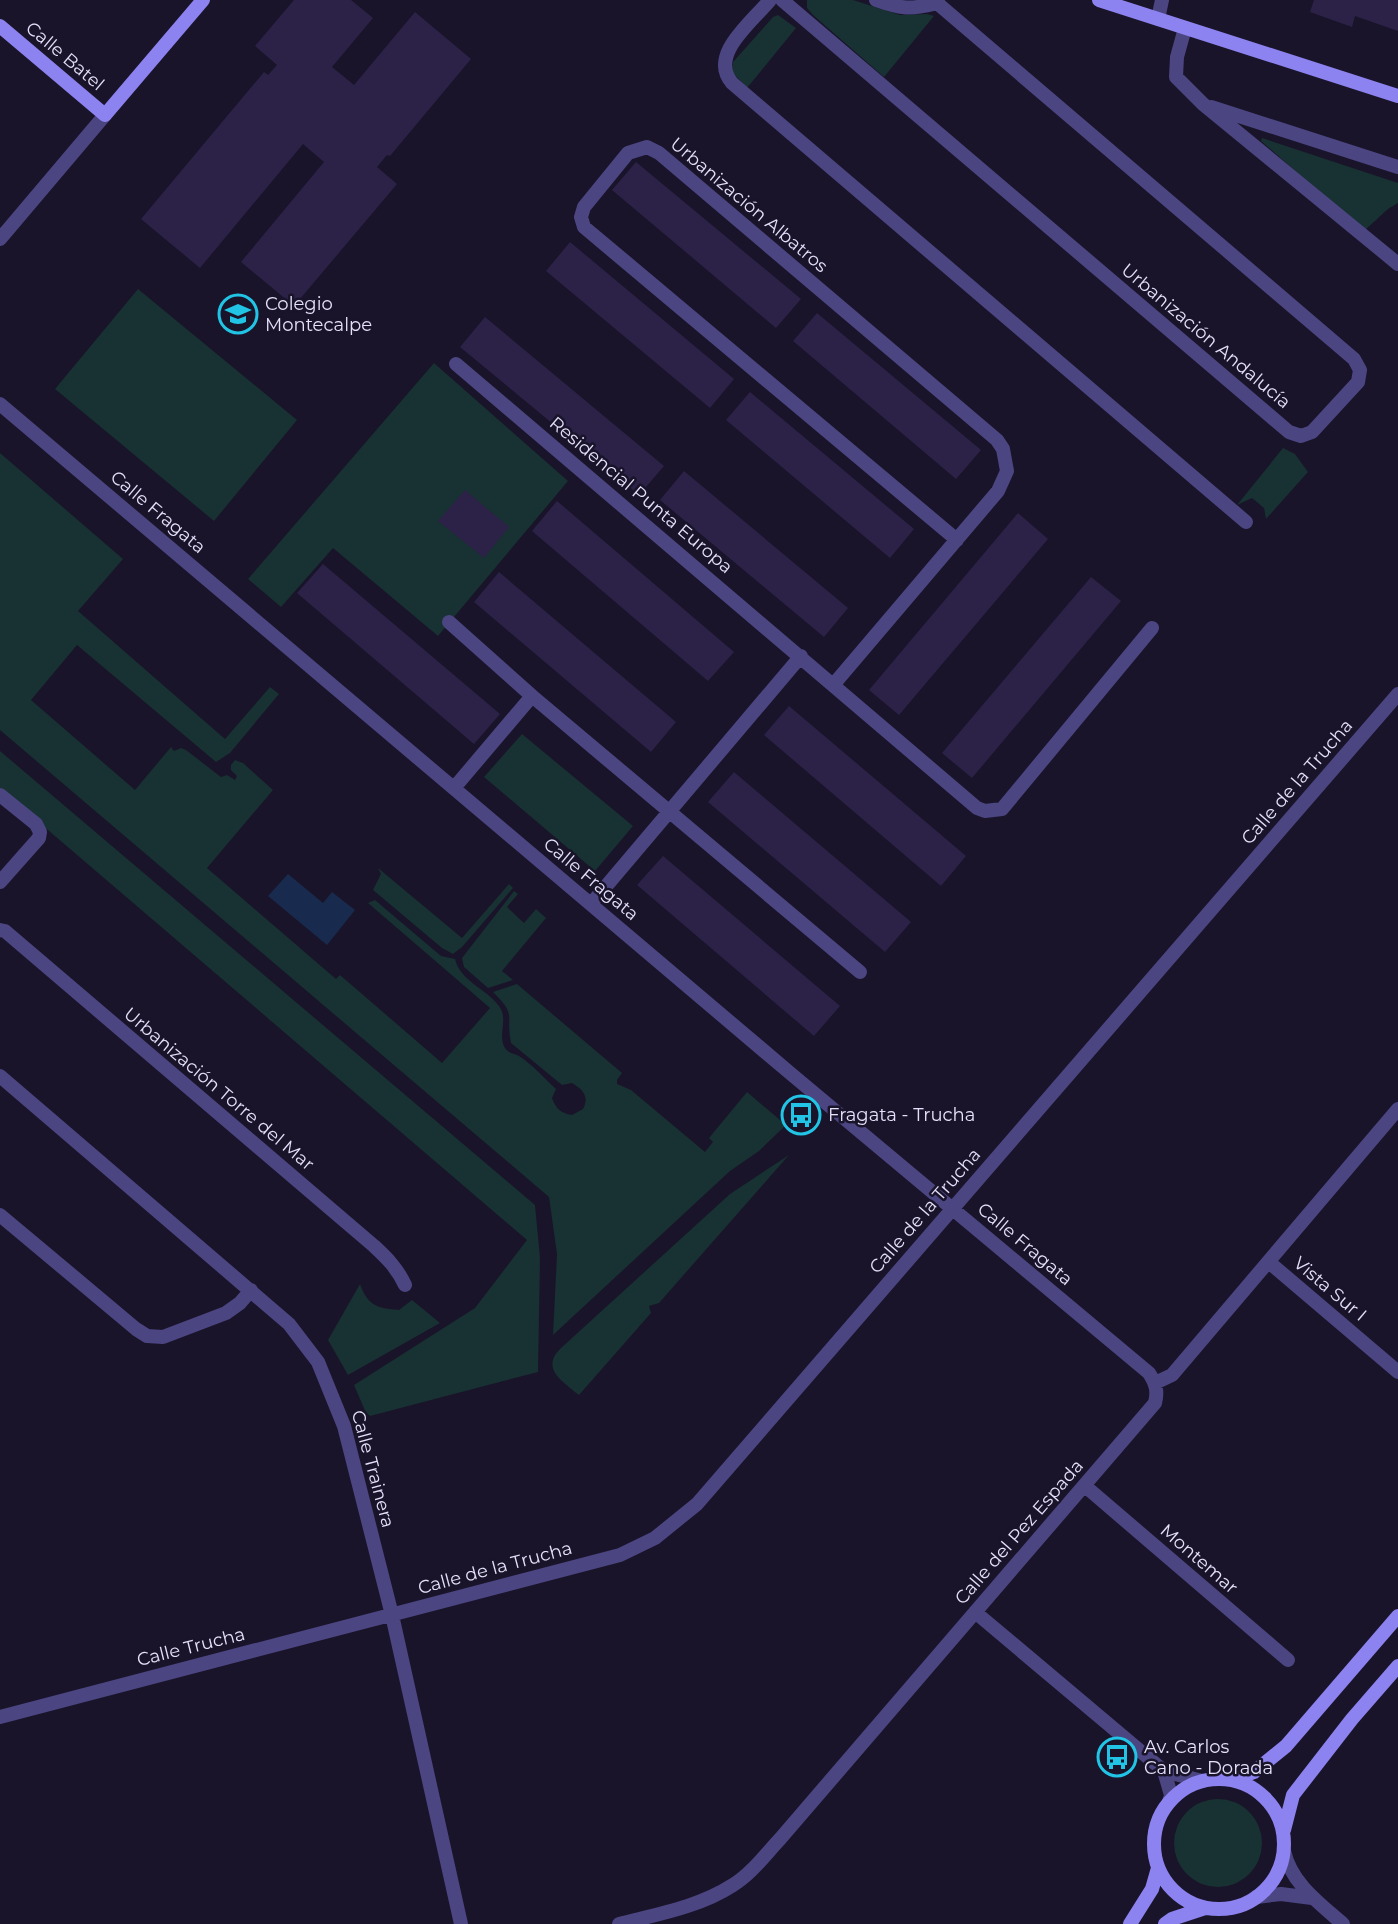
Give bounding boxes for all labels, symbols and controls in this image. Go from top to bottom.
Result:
street label: Calle Batel [21,17,109,95]
street label: Urbanización Albatros [666,133,832,277]
street label: Urbanización Andalucía [1117,259,1295,413]
school or university icon: Colegio Montecalpe [217,293,259,335]
place label: Colegio Montecalpe [265,293,372,336]
street label: Residencial Punta Europa [545,412,737,578]
street label: Calle Fragata [106,466,210,558]
street label: Calle de la Trucha [1237,715,1357,849]
street label: Calle Fragata [539,833,643,925]
street label: Urbanización Torre del Mar [119,1003,319,1175]
bus stop icon: Fragata - Trucha [780,1094,822,1136]
place label: Fragata - Trucha [828,1104,975,1126]
street label: Calle de la Trucha [865,1144,985,1278]
street label: Calle Fragata [973,1198,1077,1290]
street label: Vista Sur I [1289,1252,1371,1326]
street label: Calle Trainera [347,1408,399,1530]
street label: Calle del Pez Espada [950,1455,1088,1609]
street label: Montemar [1156,1519,1242,1599]
street label: Calle de la Trucha [416,1537,574,1599]
street label: Calle Trucha [135,1623,247,1671]
bus stop icon: Av. Carlos Cano - Dorada [1096,1736,1138,1778]
place label: Av. Carlos Cano - Dorada [1144,1736,1273,1779]

